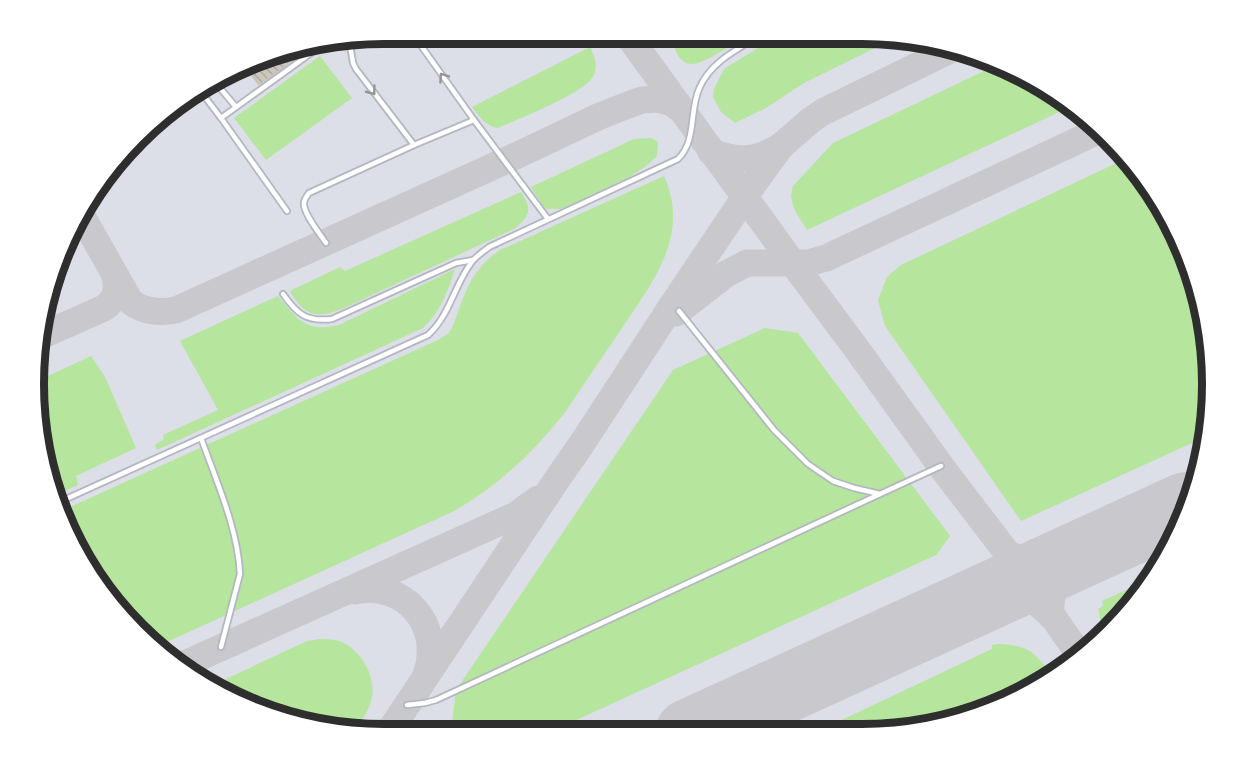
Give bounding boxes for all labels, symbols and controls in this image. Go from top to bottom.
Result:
one-way arrow [439,72,450,83]
one-way arrow [365,84,376,95]

